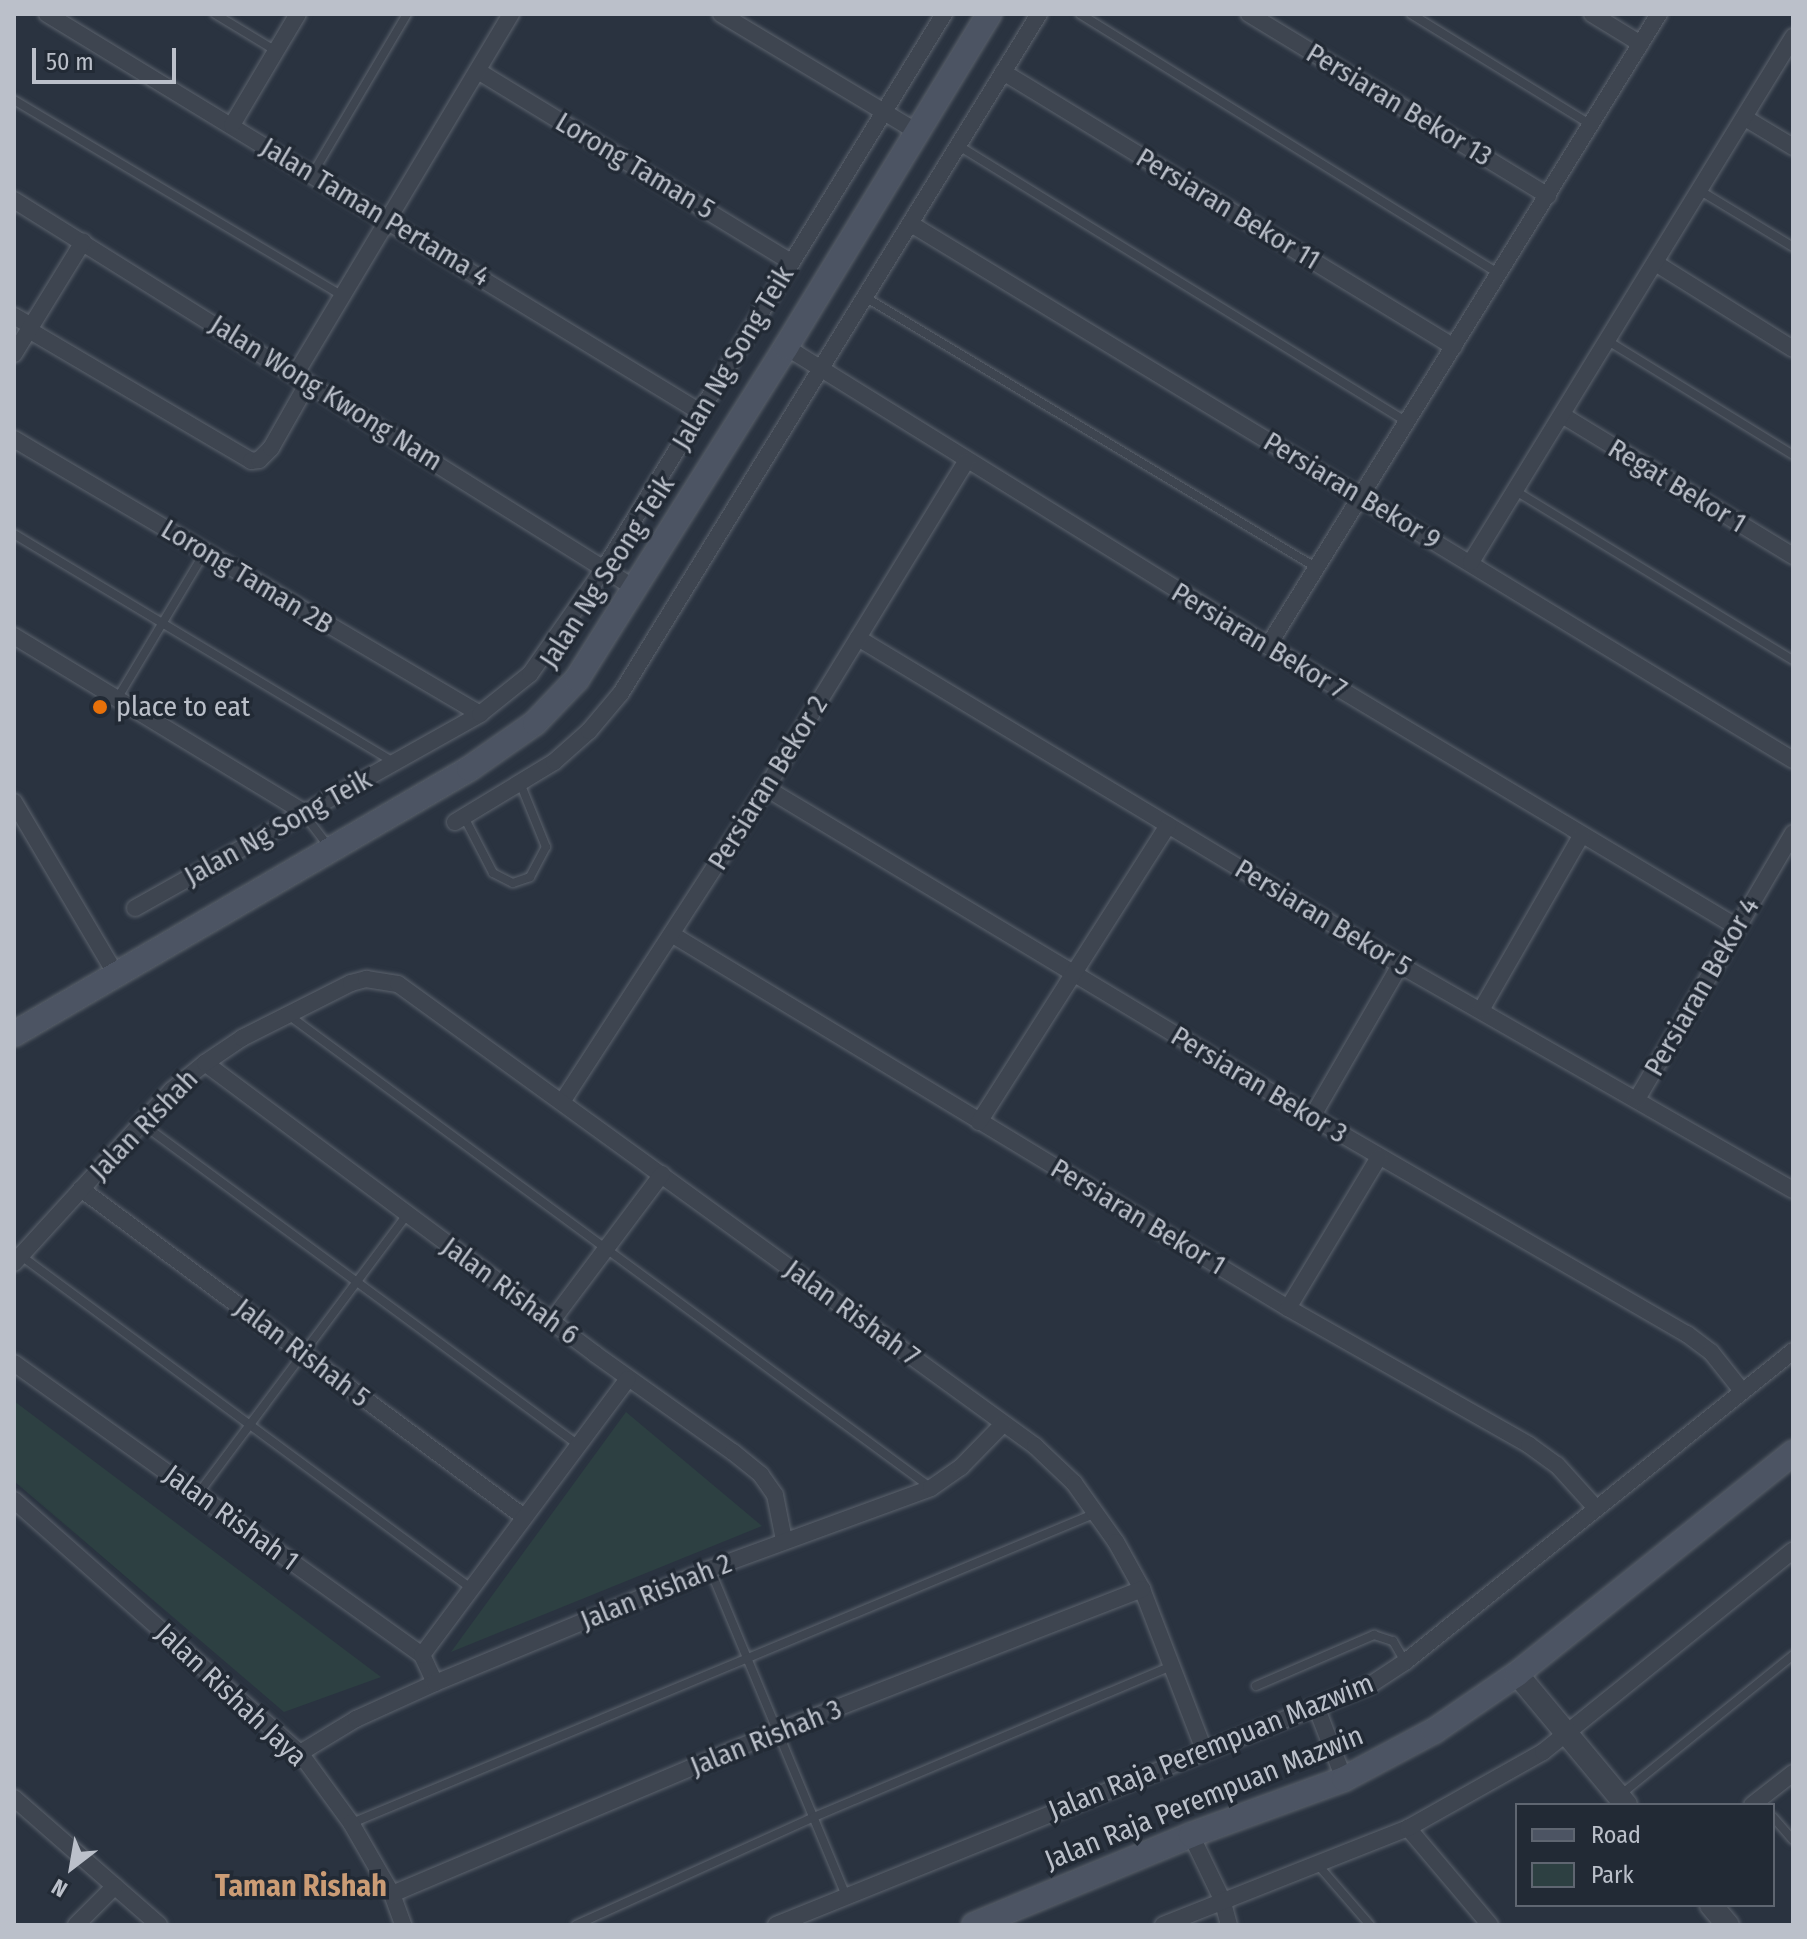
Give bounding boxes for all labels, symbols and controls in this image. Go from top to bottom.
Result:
scale bar [36,32,180,82]
street label: Persiaran Bekor 13 [1300,36,1498,174]
text: 50 m [46,48,94,76]
street label: Lorong Taman 5 [549,105,721,227]
street label: Jalan Taman Pertama 4 [255,130,495,294]
street label: Persiaran Bekor 11 [1130,141,1326,277]
street label: Jalan Ng Song Teik [665,260,801,456]
street label: Jalan Wong Kwong Nam [204,308,448,478]
street label: Persiaran Bekor 9 [1257,425,1447,557]
street label: Regat Bekor 1 [1602,432,1752,540]
street label: Jalan Ng Seong Teik [532,470,682,674]
street label: Lorong Taman 2B [155,513,339,641]
street label: Persiaran Bekor 7 [1165,576,1353,706]
place label: place to eat [116,690,250,724]
street label: Persiaran Bekor 2 [701,690,835,876]
marker: place to eat [91,698,109,716]
street label: Jalan Ng Song Teik [179,763,377,893]
street label: Persiaran Bekor 5 [1229,852,1417,984]
street label: Persiaran Bekor 4 [1637,892,1767,1082]
street label: Persiaran Bekor 3 [1165,1019,1353,1151]
street label: Jalan Rishah [83,1063,205,1187]
street label: Persiaran Bekor 1 [1045,1152,1231,1282]
street label: Jalan Rishah 6 [435,1230,585,1352]
street label: Jalan Rishah 7 [778,1253,926,1373]
street label: Jalan Rishah 5 [228,1291,376,1415]
street label: Jalan Rishah 1 [157,1458,305,1578]
street label: Jalan Rishah 2 [576,1546,736,1638]
street label: Jalan Rishah Jaya [149,1616,313,1774]
street label: Jalan Raja Perempuan Mazwim [1044,1666,1378,1828]
street label: Jalan Rishah 3 [685,1692,847,1784]
street label: Jalan Raja Perempuan Mazwin [1040,1719,1368,1877]
legend [1515,1803,1775,1907]
text: Road [1591,1821,1641,1849]
north arrow [32,1827,112,1907]
text: Park [1591,1861,1634,1889]
district label: Taman Rishah [215,1868,387,1904]
text: N [47,1873,72,1903]

